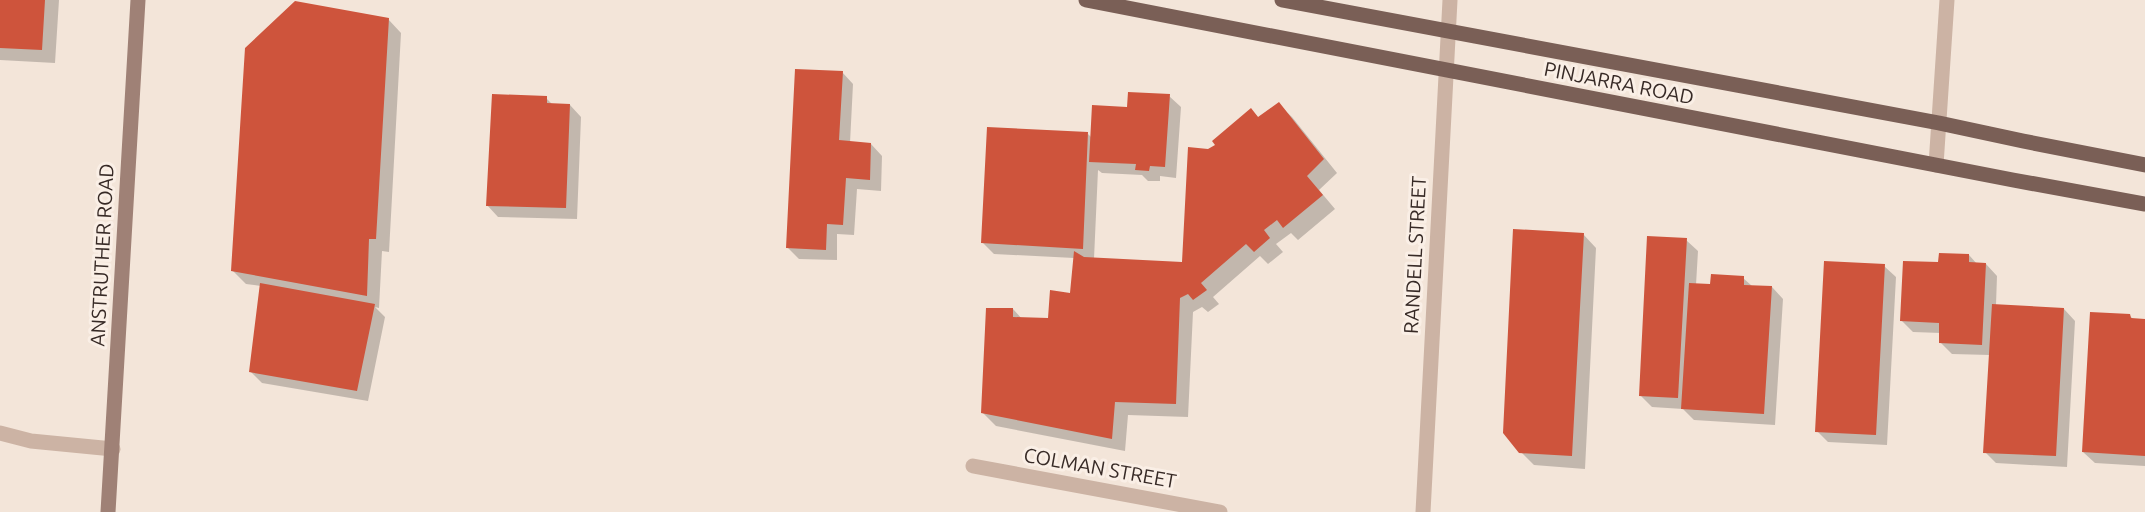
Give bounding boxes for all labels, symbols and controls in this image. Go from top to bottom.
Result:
street label: PINJARRA ROAD [1542,57,1696,108]
street label: ANSTRUTHER ROAD [85,163,118,347]
street label: RANDELL STREET [1399,175,1430,335]
street label: COLMAN STREET [1022,443,1178,492]

